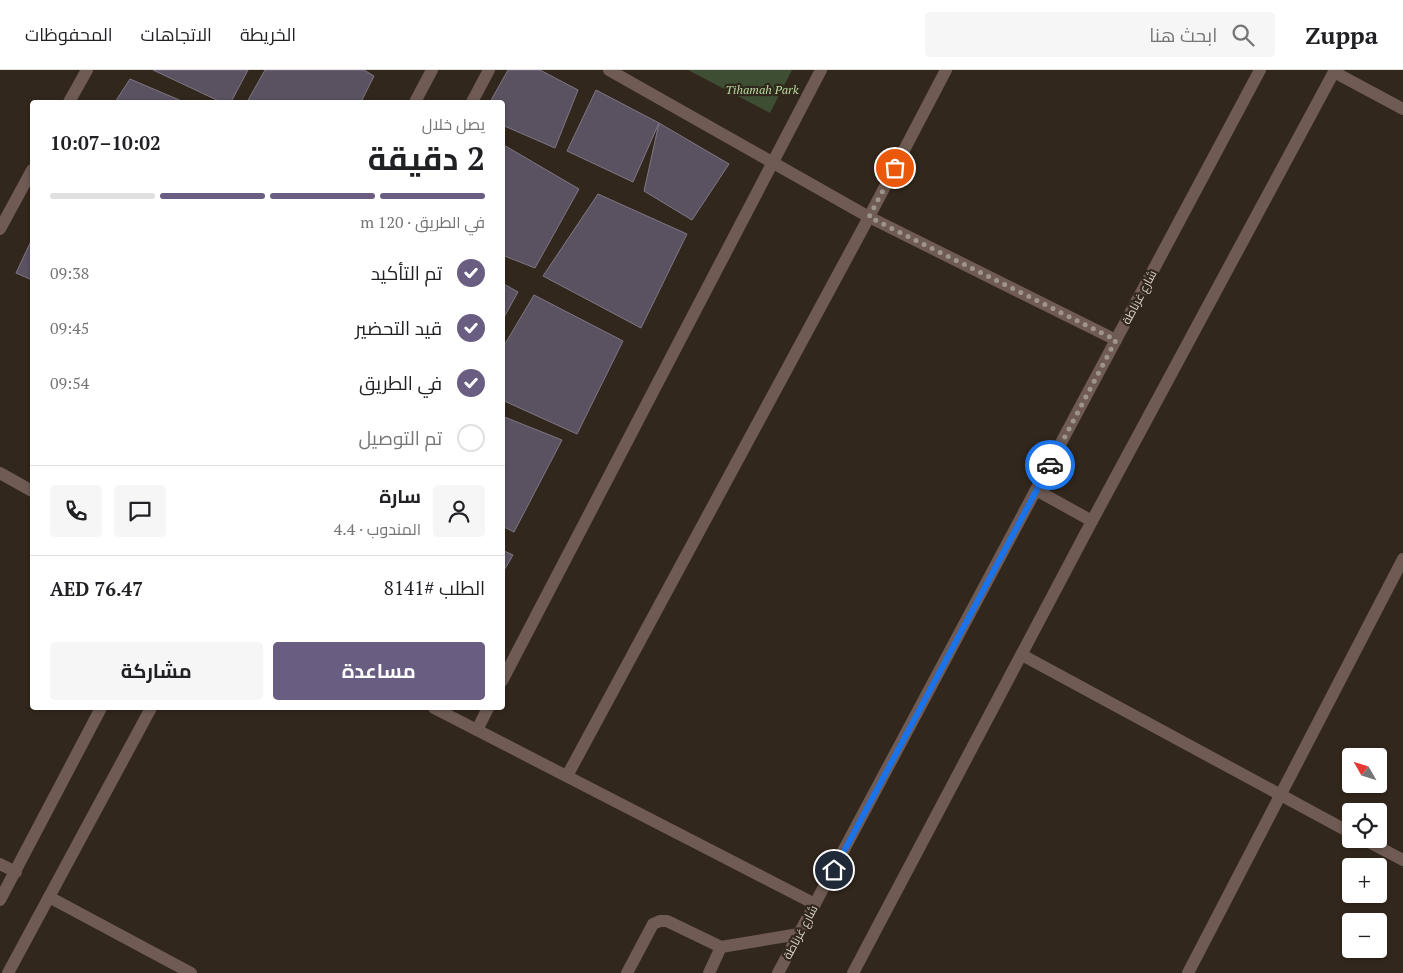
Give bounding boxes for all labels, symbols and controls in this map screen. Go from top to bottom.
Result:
search box [925,12,1275,57]
text: Zuppa [1305,19,1378,51]
icon: search [1229,21,1257,49]
text: المحفوظات [25,22,113,46]
text: الاتجاهات [141,22,212,46]
text: الخريطة [240,22,296,46]
text: ابحث هنا [1149,22,1217,47]
park label: Tihamah Park [726,82,799,97]
text: يصل خلال [422,113,485,135]
text: 10:02–10:07 [50,130,161,155]
text: 2 دقيقة [368,137,485,179]
pin [874,147,916,189]
icon: bag [881,154,909,182]
text: في الطريق · 120 m [360,211,485,233]
icon: check [457,259,485,287]
text: تم التأكيد [371,260,442,285]
text: 09:38 [50,262,89,284]
street label: شارع غرناطة [1118,267,1160,327]
icon: check [457,314,485,342]
text: قيد التحضير [355,315,442,340]
text: 09:45 [50,317,89,339]
icon: check [457,369,485,397]
text: في الطريق [359,370,442,395]
text: 09:54 [50,372,89,394]
text: تم التوصيل [358,425,442,450]
courier [1025,440,1075,490]
icon: car [1036,451,1064,479]
text: سارة [379,483,421,508]
button: phone [50,485,102,537]
button: chat [114,485,166,537]
button: person [433,485,485,537]
text: المندوب · 4.4 [334,518,421,540]
text: الطلب #8141 [384,575,485,600]
text: AED 76.47 [50,576,143,601]
button: مشاركة [50,642,263,700]
button: مساعدة [273,642,485,700]
north arrow [1342,748,1388,792]
map controls [1342,748,1387,958]
button: locate [1342,803,1387,848]
pin [813,849,855,891]
icon: home [820,856,848,884]
button: + [1342,858,1387,903]
street label: شارع غرناطة [779,902,821,962]
button: − [1342,913,1387,958]

